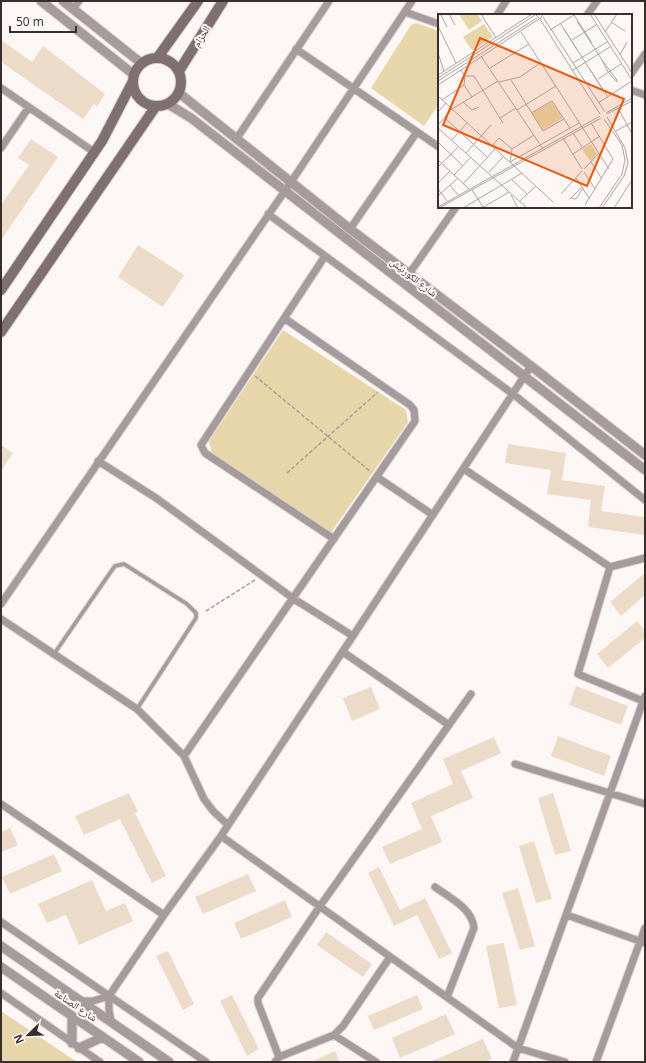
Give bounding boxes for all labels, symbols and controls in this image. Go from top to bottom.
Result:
scale bar [10,8,76,34]
text: 50 m [16,13,44,30]
inset map [438,14,632,208]
street label: الحزام [189,23,214,50]
street label: شارع الكورنيش [388,254,441,300]
street label: شارع الصناعة [52,986,101,1025]
north arrow [8,1015,48,1055]
text: N [10,1032,27,1046]

